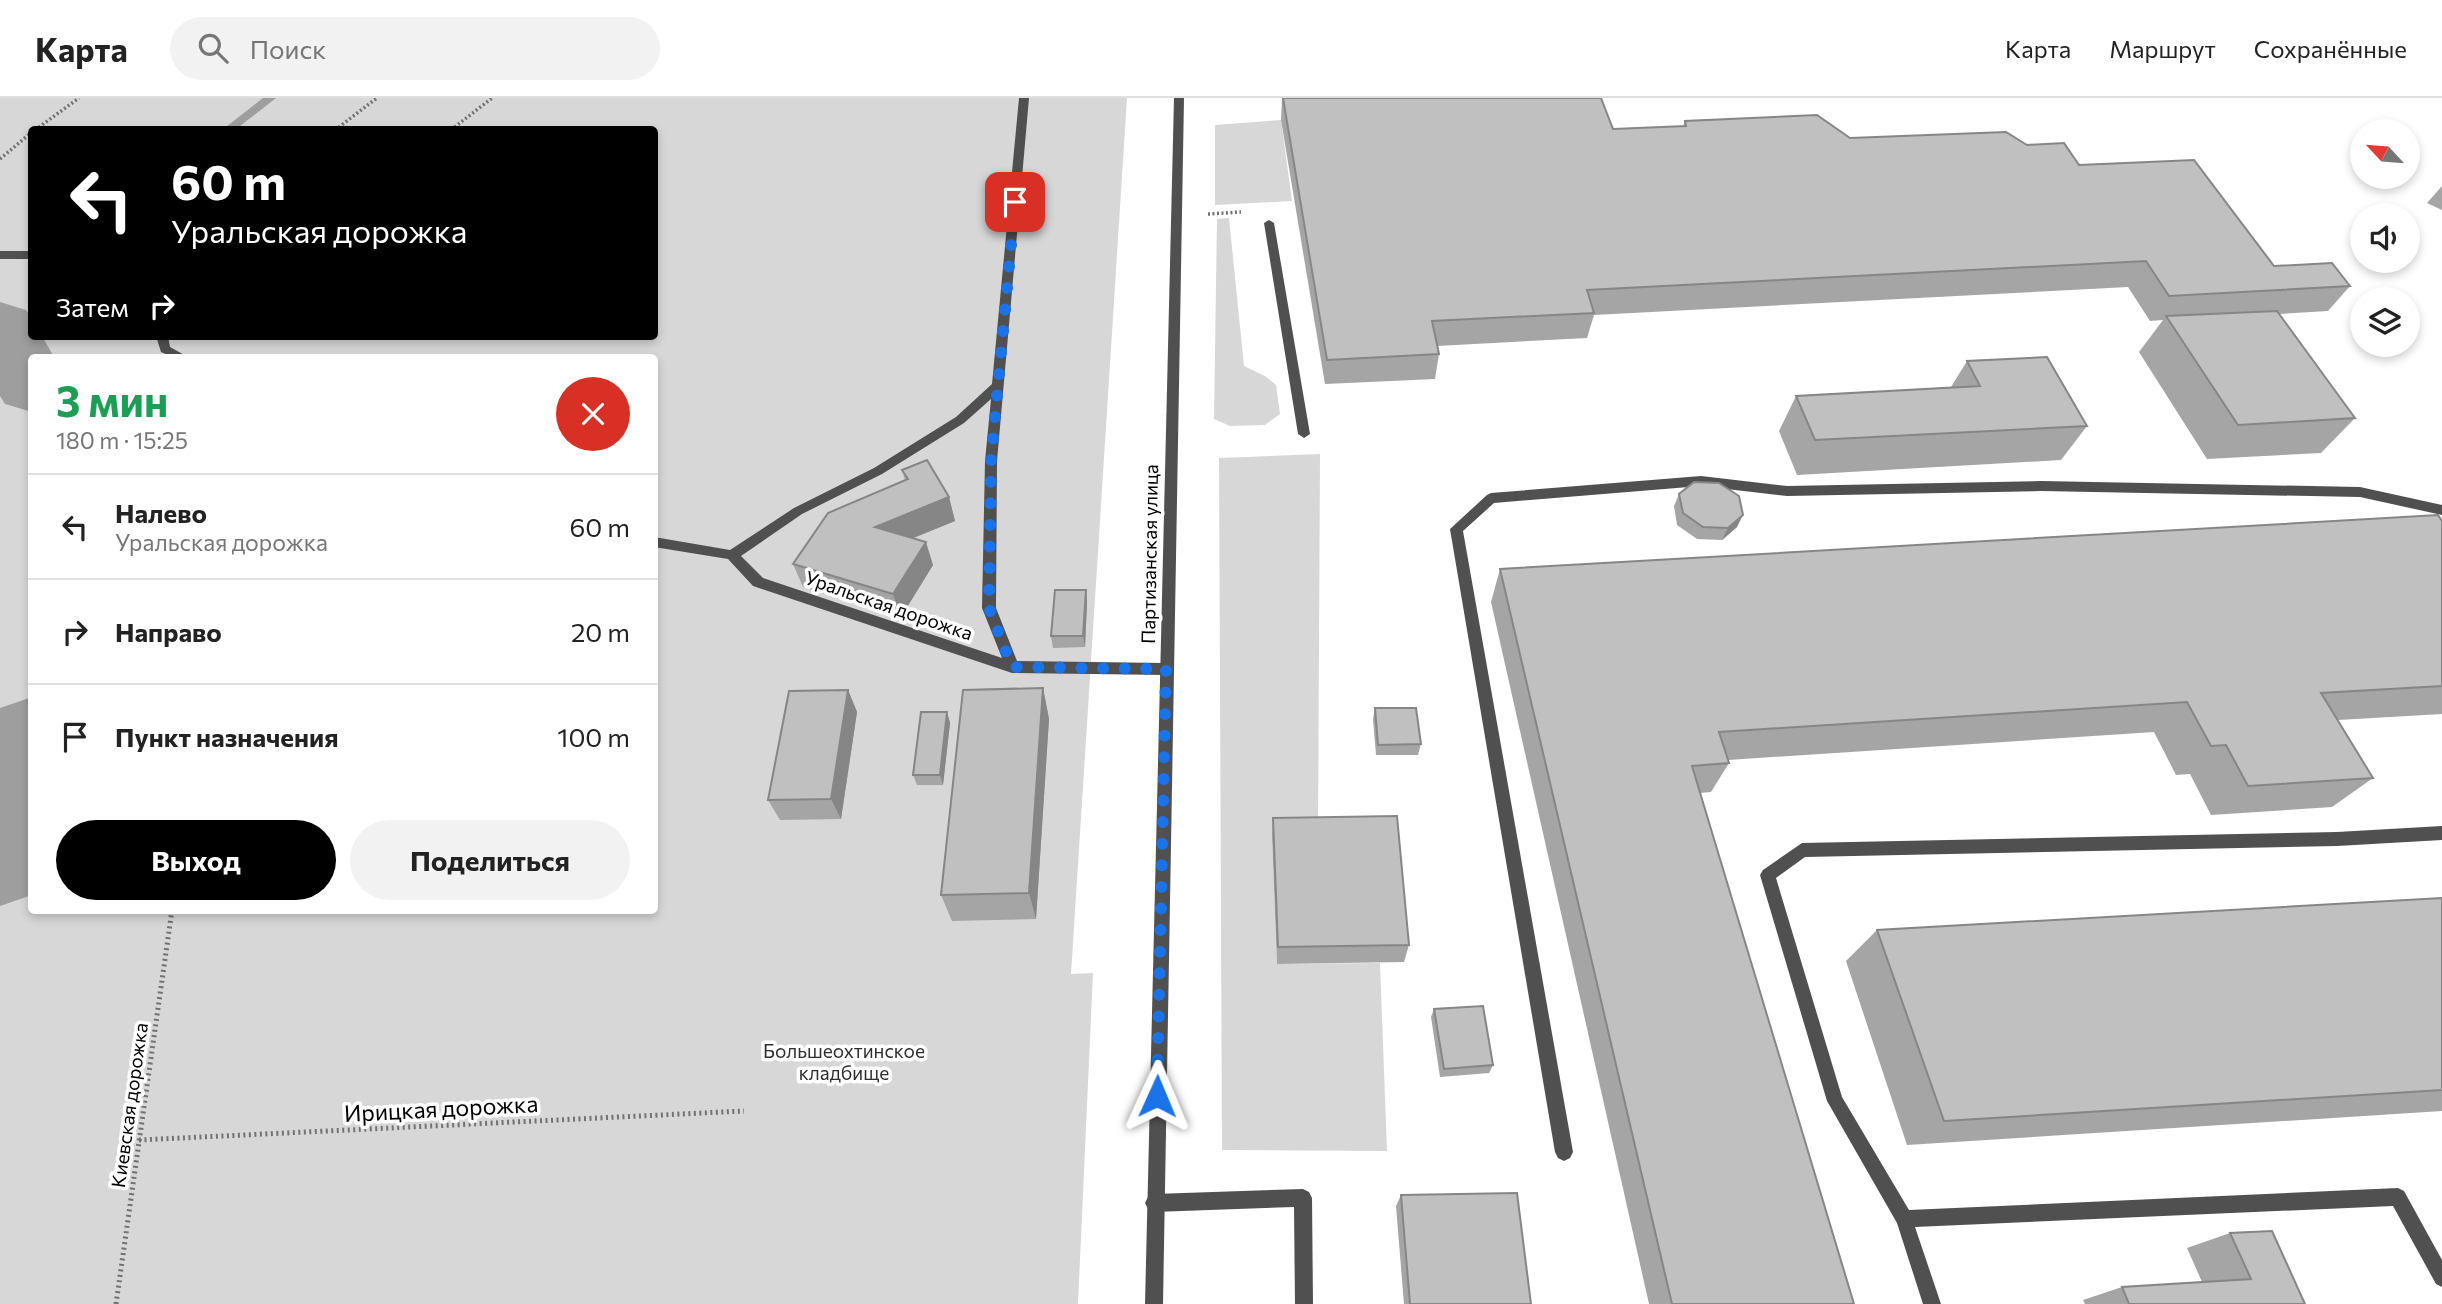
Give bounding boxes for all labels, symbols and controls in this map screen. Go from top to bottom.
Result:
search box [170,17,660,80]
text: Карта [35,28,128,69]
icon: search [194,29,232,67]
text: Поиск [250,33,326,64]
text: Карта [2005,34,2071,63]
text: Маршрут [2109,34,2216,63]
text: Сохранённые [2254,34,2407,63]
north arrow [2350,119,2420,189]
map controls [2350,119,2420,357]
text: 60 m [171,150,286,210]
icon: left [56,154,147,245]
pin [985,172,1045,232]
icon: arrive [996,183,1034,221]
button: sound [2350,203,2420,273]
text: Уральская дорожка [171,210,467,250]
icon: right [143,287,181,325]
button: layers [2350,287,2420,357]
text: Затем [56,291,129,322]
text: 3 мин [56,374,168,426]
button: close [556,377,630,451]
text: 180 m · 15:25 [56,426,188,454]
street label: Партизанская улица [1136,464,1162,644]
text: Налево [115,497,207,528]
icon: left [56,508,94,546]
text: 60 m [570,511,630,542]
text: Уральская дорожка [115,528,328,556]
street label: Уральская дорожка [802,565,976,645]
icon: right [56,613,94,651]
text: Направо [115,616,222,647]
text: 20 m [571,616,630,647]
icon: arrive [56,718,94,756]
text: Пункт назначения [115,721,339,752]
text: 100 m [557,721,630,752]
button: Выход [56,820,336,900]
button: Поделиться [350,820,630,900]
street label: Киевская дорожка [106,1021,152,1189]
park label: Большеохтинское кладбище [763,1039,925,1084]
position arrow [1120,1059,1194,1133]
street label: Ирицкая дорожка [343,1089,539,1127]

